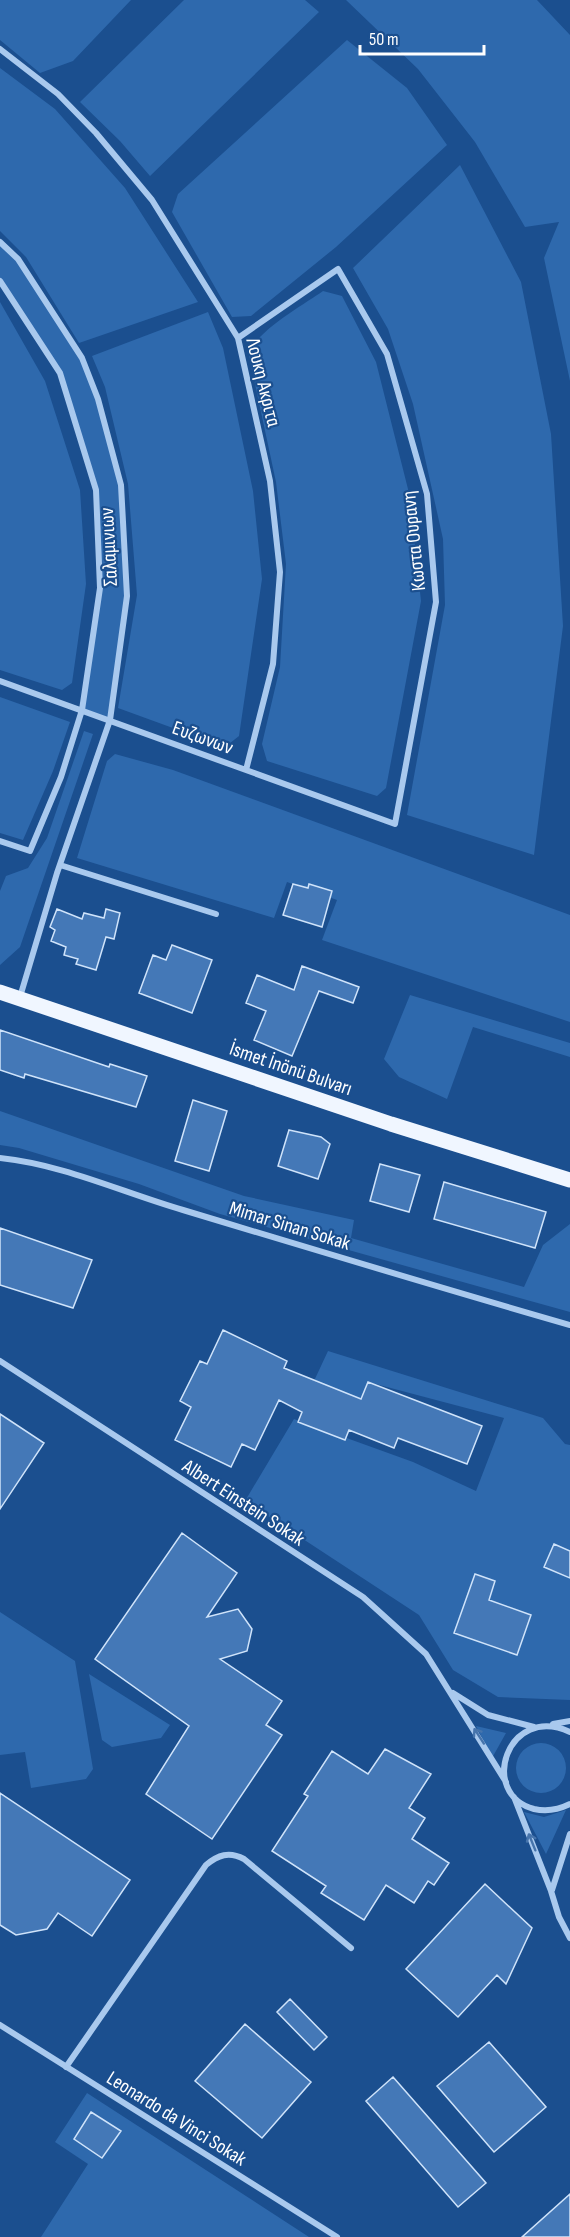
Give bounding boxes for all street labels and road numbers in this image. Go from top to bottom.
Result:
street label: Λουκη Ακριτα [240,334,286,430]
street label: Κωστα Ουρανη [397,490,431,592]
street label: Σαλαμινιων [95,507,123,587]
street label: Ευζωνων [169,716,236,760]
street label: İsmet İnönü Bulvarı [226,1037,355,1101]
street label: Mimar Sinan Sokak [226,1196,353,1256]
street label: Albert Einstein Sokak [177,1454,309,1552]
street label: Leonardo da Vinci Sokak [102,2066,251,2172]

